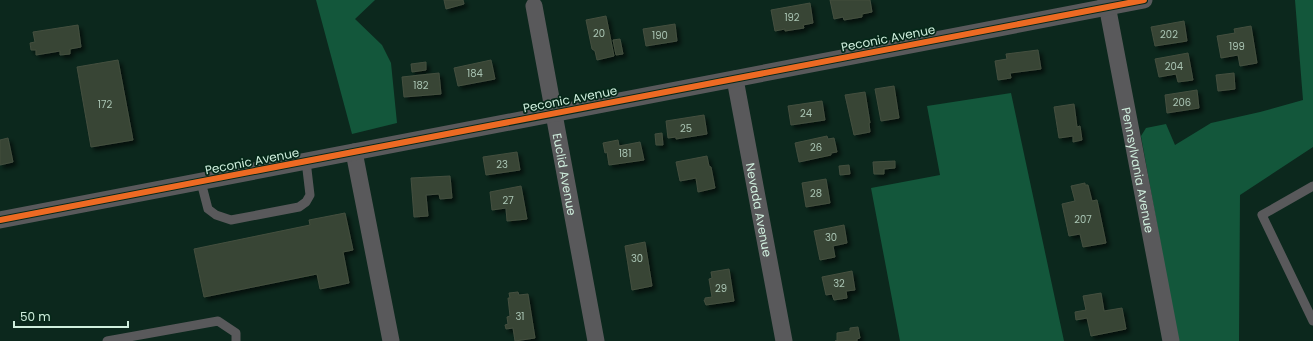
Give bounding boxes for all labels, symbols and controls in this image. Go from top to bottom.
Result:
house number: 192 [784,10,800,25]
street label: Peconic Avenue [839,21,937,55]
house number: 20 [593,26,605,41]
house number: 202 [1160,27,1178,42]
house number: 190 [652,28,668,43]
house number: 199 [1229,39,1245,54]
house number: 204 [1165,59,1183,74]
house number: 184 [467,66,483,81]
house number: 182 [413,78,429,93]
street label: Peconic Avenue [521,82,619,116]
house number: 206 [1173,95,1191,110]
house number: 172 [98,97,112,112]
house number: 24 [800,106,812,121]
street label: Pennsylvania Avenue [1118,106,1159,234]
house number: 25 [680,121,692,136]
street label: Euclid Avenue [549,132,581,217]
house number: 26 [810,140,822,155]
street label: Peconic Avenue [203,144,301,178]
house number: 181 [619,146,631,161]
house number: 23 [496,157,508,172]
street label: Nevada Avenue [742,161,777,258]
house number: 28 [810,186,822,201]
house number: 27 [502,193,514,208]
house number: 207 [1074,212,1092,227]
house number: 30 [825,230,837,245]
house number: 30 [631,251,643,266]
house number: 32 [833,276,845,291]
house number: 29 [715,281,727,296]
scale bar [14,303,128,329]
text: 50 m [20,308,51,325]
house number: 31 [515,309,525,324]

